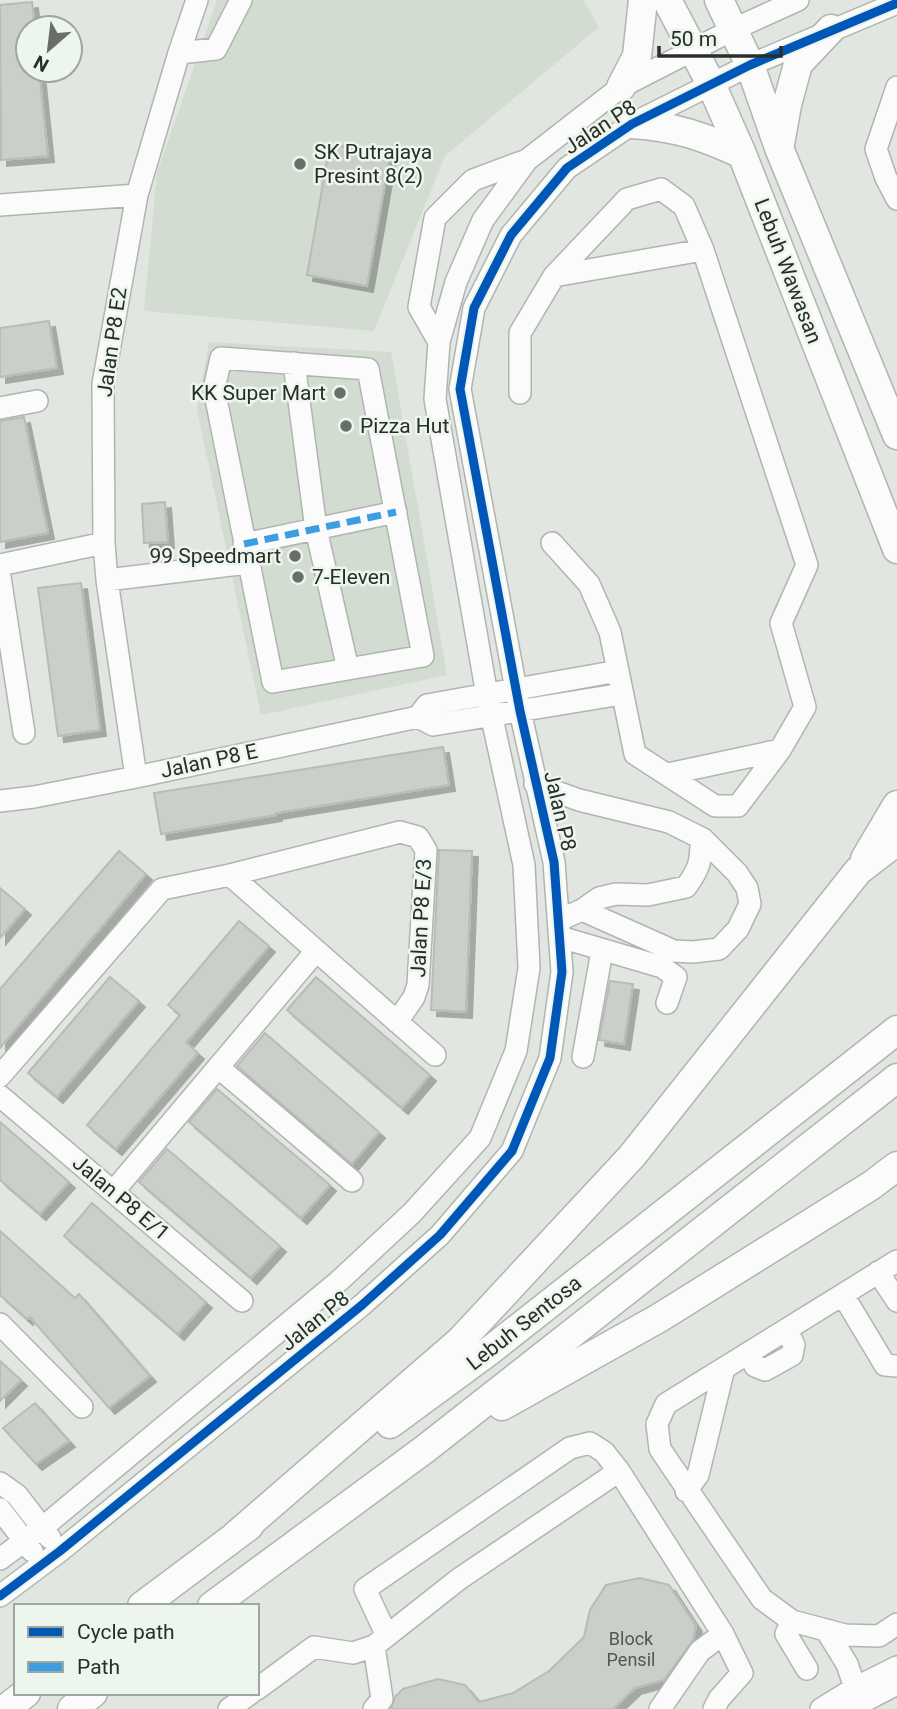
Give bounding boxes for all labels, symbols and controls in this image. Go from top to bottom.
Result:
north arrow [14,14,84,84]
scale bar [659,14,782,58]
text: 50 m [670,27,717,51]
text: N [30,50,53,77]
street label: Jalan P8 [559,95,641,159]
place label: SK Putrajaya Presint 8(2) [314,140,432,188]
marker: SK Putrajaya Presint 8(2) [292,156,308,172]
street label: Lebuh Wawasan [749,195,827,347]
street label: Jalan P8 E2 [92,286,132,398]
place label: KK Super Mart [191,381,326,405]
marker: KK Super Mart [332,385,348,401]
place label: Pizza Hut [360,414,449,438]
marker: Pizza Hut [338,418,354,434]
place label: 99 Speedmart [149,544,281,568]
marker: 99 Speedmart [287,548,303,564]
place label: 7-Eleven [312,565,390,589]
marker: 7-Eleven [290,569,306,585]
street label: Jalan P8 E [158,739,260,783]
street label: Jalan P8 [539,769,581,853]
street label: Jalan P8 E/3 [406,858,436,978]
street label: Jalan P8 E/1 [68,1151,174,1245]
street label: Lebuh Sentosa [462,1271,586,1375]
street label: Jalan P8 [276,1286,354,1356]
legend [14,1604,259,1695]
text: Cycle path [77,1620,175,1644]
house number: Block Pensil [607,1628,655,1670]
text: Path [77,1655,120,1679]

